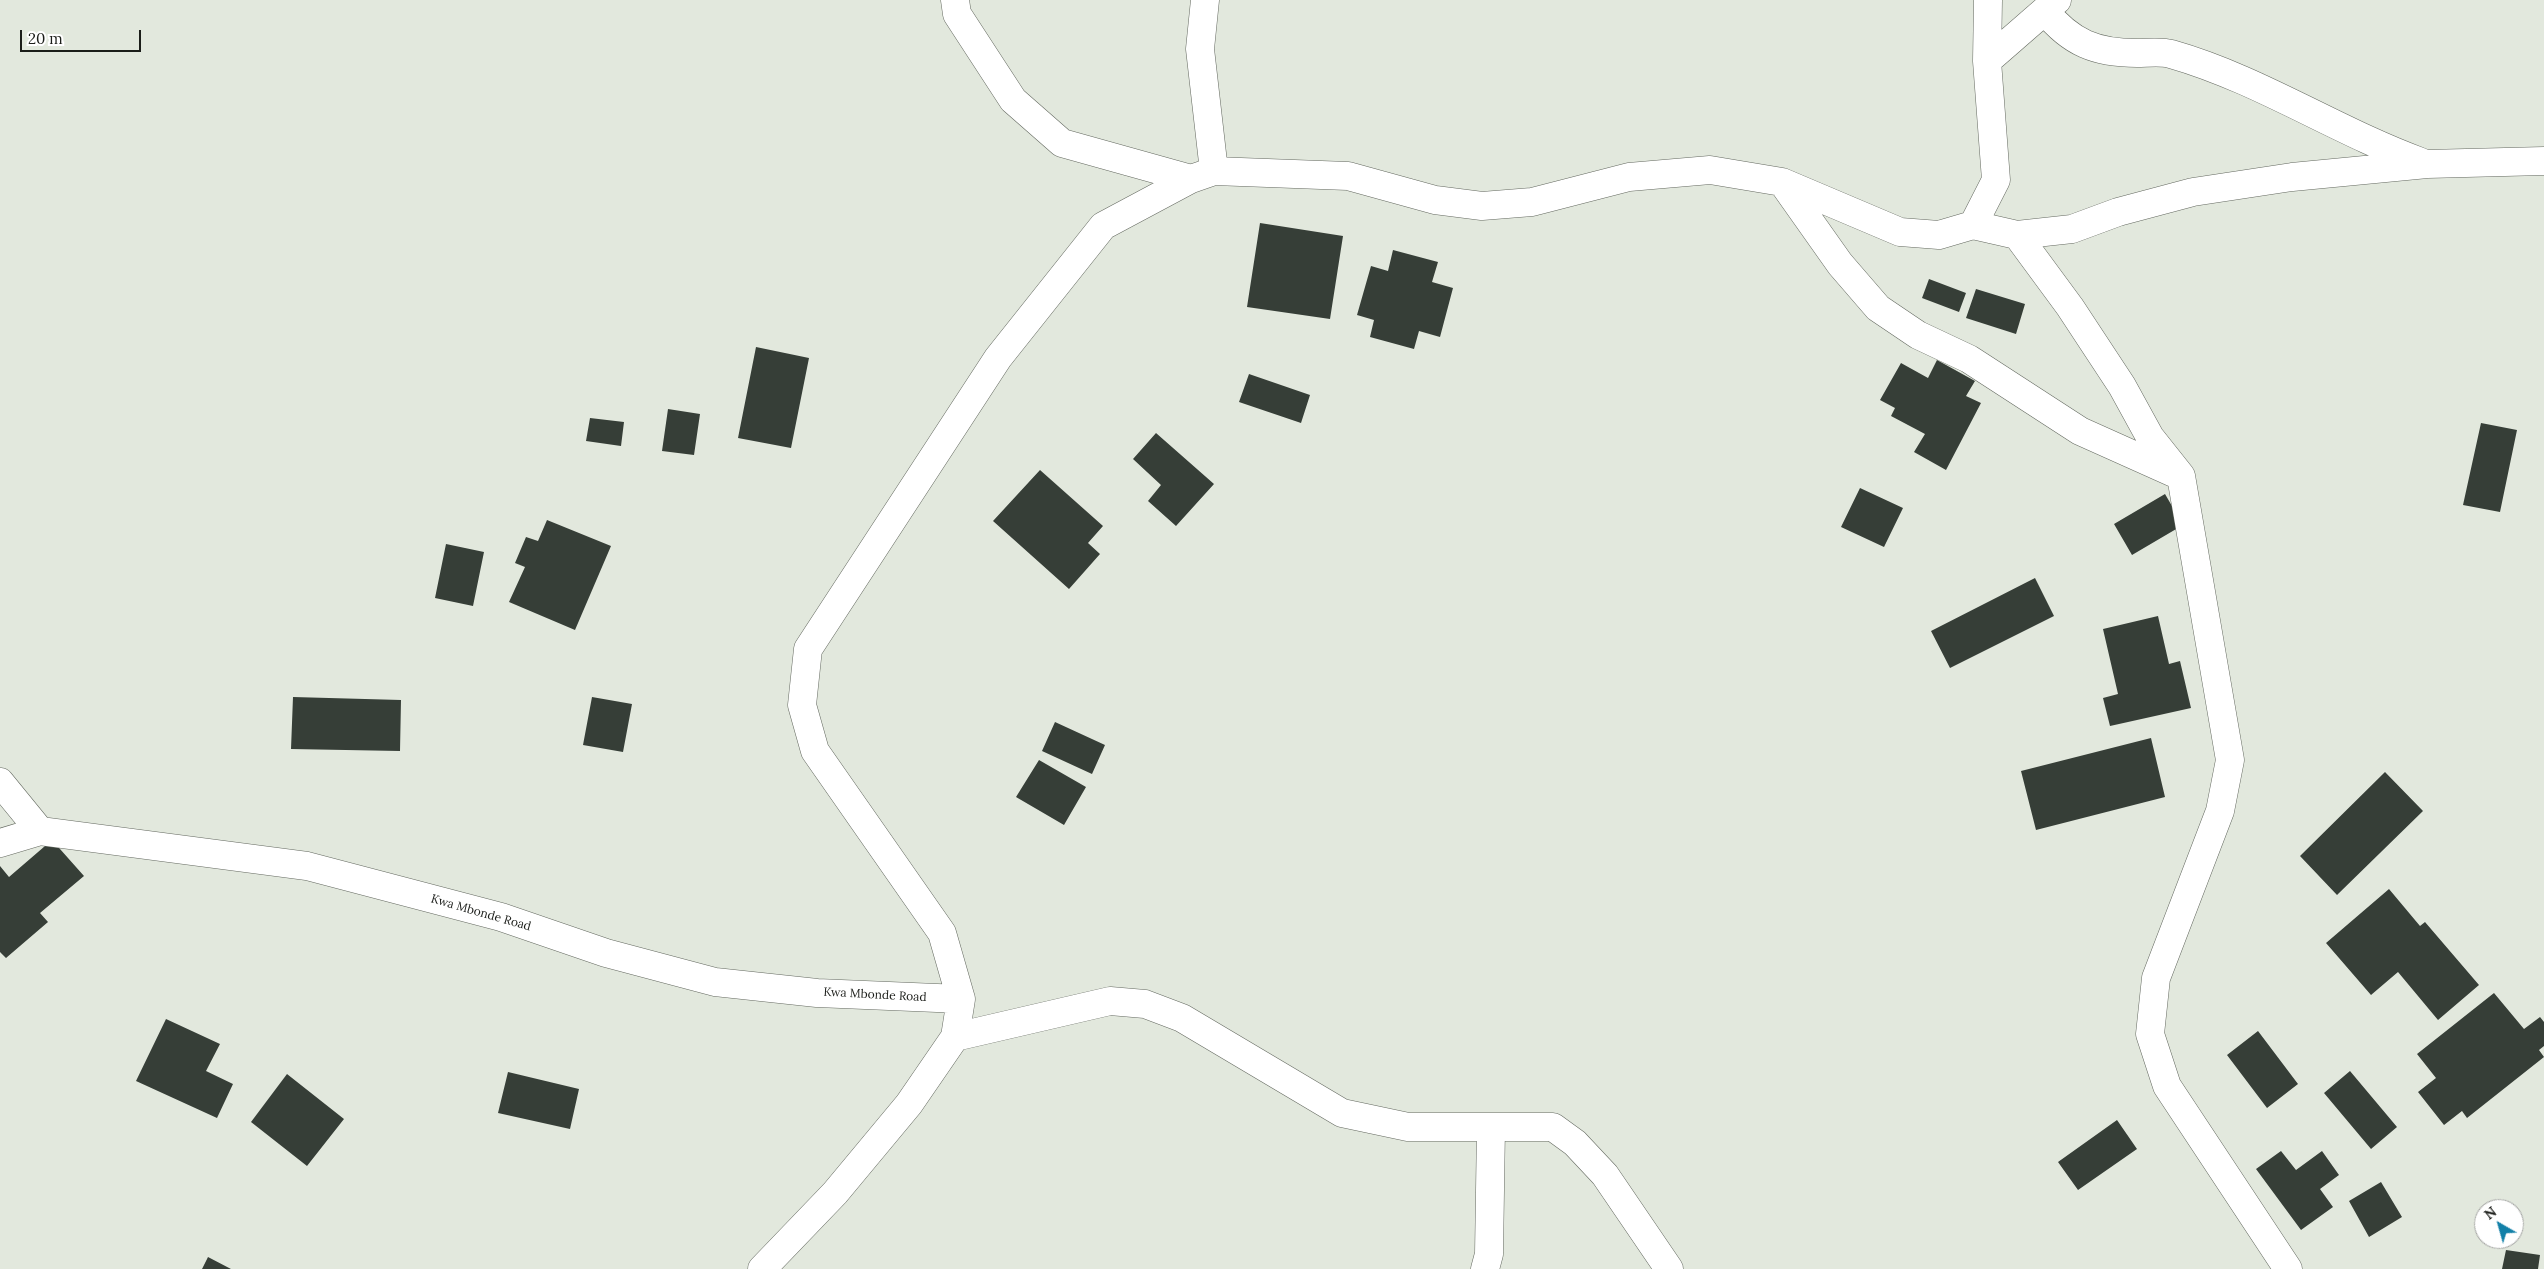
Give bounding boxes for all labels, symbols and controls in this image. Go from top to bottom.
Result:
scale bar [22,20,144,52]
text: 20 m [28,29,63,48]
street label: Kwa Mbonde Road [429,892,533,934]
street label: Kwa Mbonde Road [823,985,927,1005]
north arrow [2474,1199,2524,1249]
text: N [2481,1203,2500,1223]

